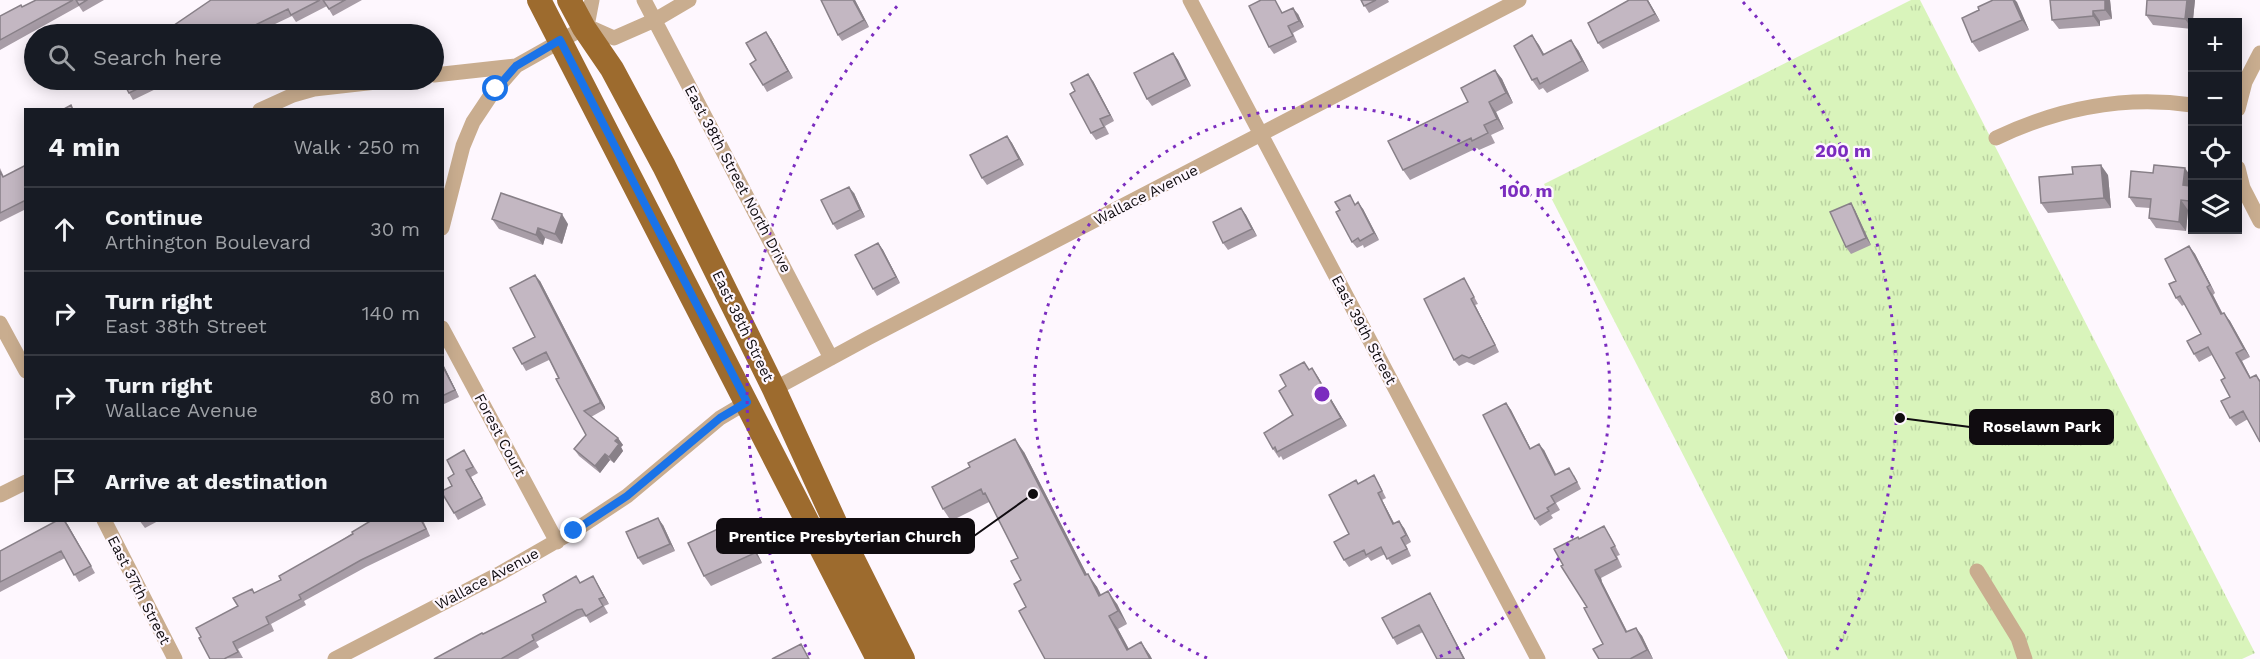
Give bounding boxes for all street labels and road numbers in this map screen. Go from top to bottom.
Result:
street label: East 38th Street North Drive [681,82,795,276]
street label: Wallace Avenue [1091,161,1201,229]
street label: East 38th Street [708,268,778,385]
street label: East 39th Street [1328,272,1401,388]
street label: Forest Court [471,390,530,480]
street label: East 37th Street [104,533,175,648]
street label: Wallace Avenue [432,544,542,614]

